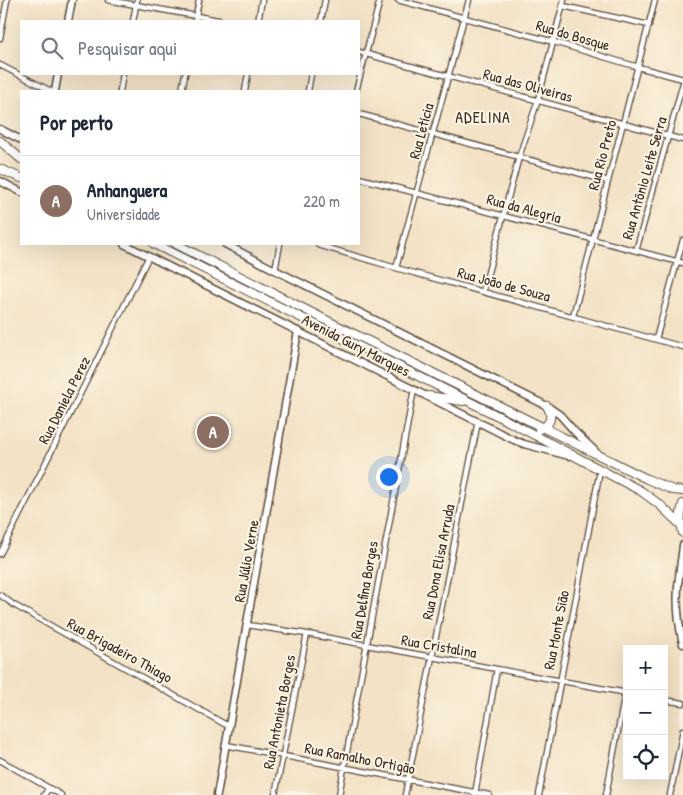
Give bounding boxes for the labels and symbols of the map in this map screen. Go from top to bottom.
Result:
street label: Rua do Bosque [534,14,612,56]
street label: Rua das Oliveiras [481,63,575,107]
street label: Rua Letícia [403,101,439,161]
district label: ADELINA [455,106,511,128]
street label: Rua Antônio Leite Serra [616,114,672,242]
street label: Rua Rio Preto [583,118,621,192]
street label: Rua da Alegria [484,188,564,228]
street label: Rua João de Souza [455,261,553,307]
street label: Avenida Gury Marques [298,309,414,381]
street label: Rua Daniela Perez [33,352,95,448]
pin: A [197,413,229,451]
your location [376,464,402,490]
street label: Rua Dona Elisa Arruda [417,502,460,621]
street label: Rua Júlio Verne [228,518,264,604]
street label: Rua Delfina Borges [345,539,383,641]
street label: Rua Monte Sião [538,588,574,672]
street label: Rua Brigadeiro Thiago [64,612,176,688]
street label: Rua Cristalina [400,629,479,663]
street label: Rua Antonieta Borges [258,653,300,771]
street label: Rua Ramalho Ortigão [303,737,417,779]

